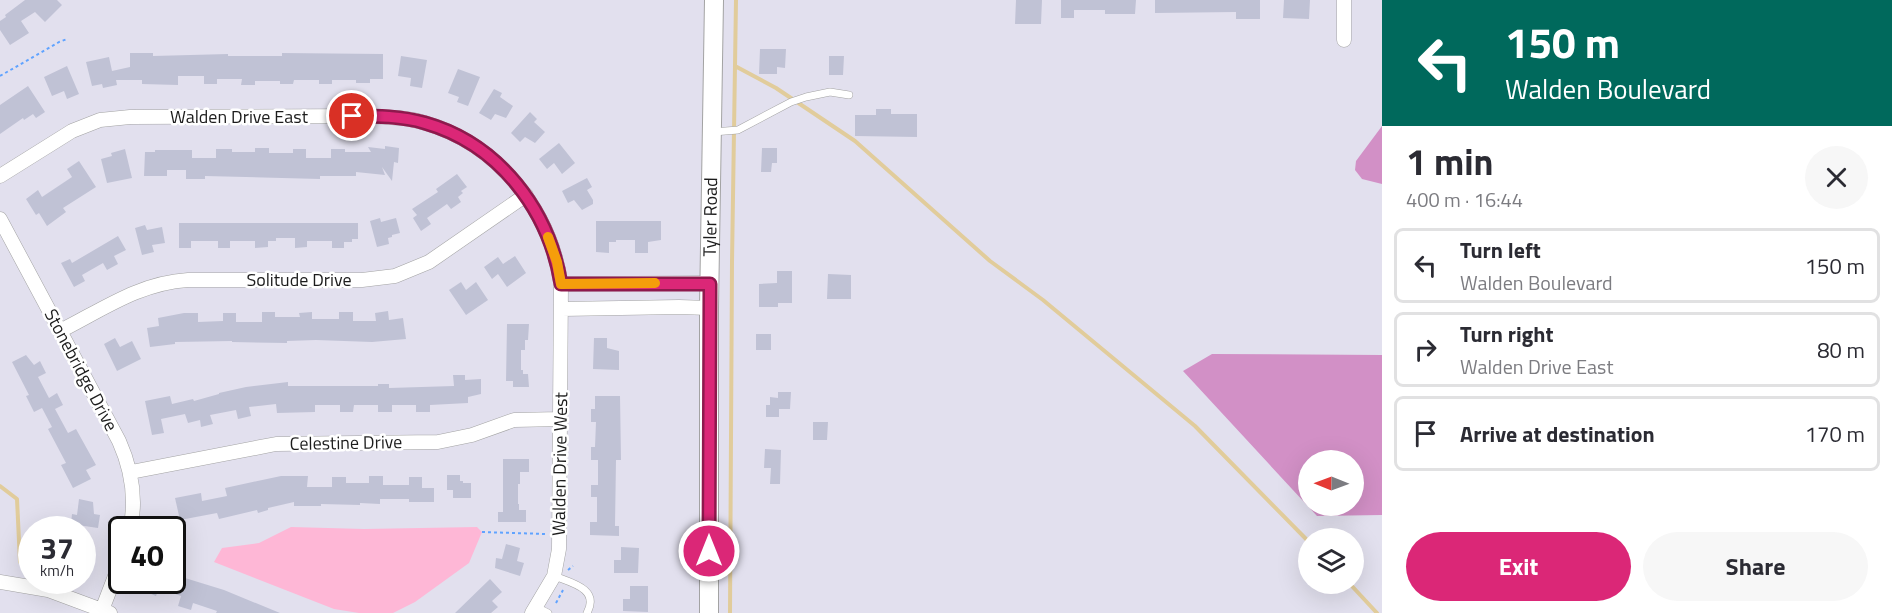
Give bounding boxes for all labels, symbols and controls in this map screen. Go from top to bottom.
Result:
text: 150 m [1505,10,1620,74]
icon: left [1406,24,1484,102]
text: Walden Boulevard [1505,68,1711,109]
pin [326,90,377,141]
icon: arrive [335,99,368,132]
street label: Walden Drive East [170,103,309,130]
text: 1 min [1406,134,1493,189]
button: close [1805,146,1868,209]
street label: Tyler Road [696,177,724,257]
text: 400 m · 16:44 [1406,184,1523,215]
text: Turn left [1460,233,1541,267]
icon: left [1409,249,1442,282]
text: 150 m [1805,249,1865,283]
street label: Solitude Drive [246,266,352,293]
text: Walden Boulevard [1460,267,1613,298]
street label: Stonebridge Drive [38,304,125,436]
text: Turn right [1460,317,1554,351]
icon: right [1409,333,1442,366]
text: 80 m [1817,333,1865,367]
text: Walden Drive East [1460,351,1613,382]
street label: Walden Drive West [545,391,574,536]
icon: arrive [1409,417,1442,450]
text: Arrive at destination [1460,417,1655,451]
text: 170 m [1805,417,1865,451]
street label: Celestine Drive [289,428,403,457]
north arrow [1298,450,1364,516]
map controls [1298,450,1364,594]
speed limit sign: 40 [108,516,186,594]
position arrow [677,519,741,583]
text: 37 [40,525,74,571]
button: layers [1298,528,1364,594]
button: Exit [1406,532,1631,601]
button: Share [1643,532,1868,601]
text: km/h [40,559,74,582]

